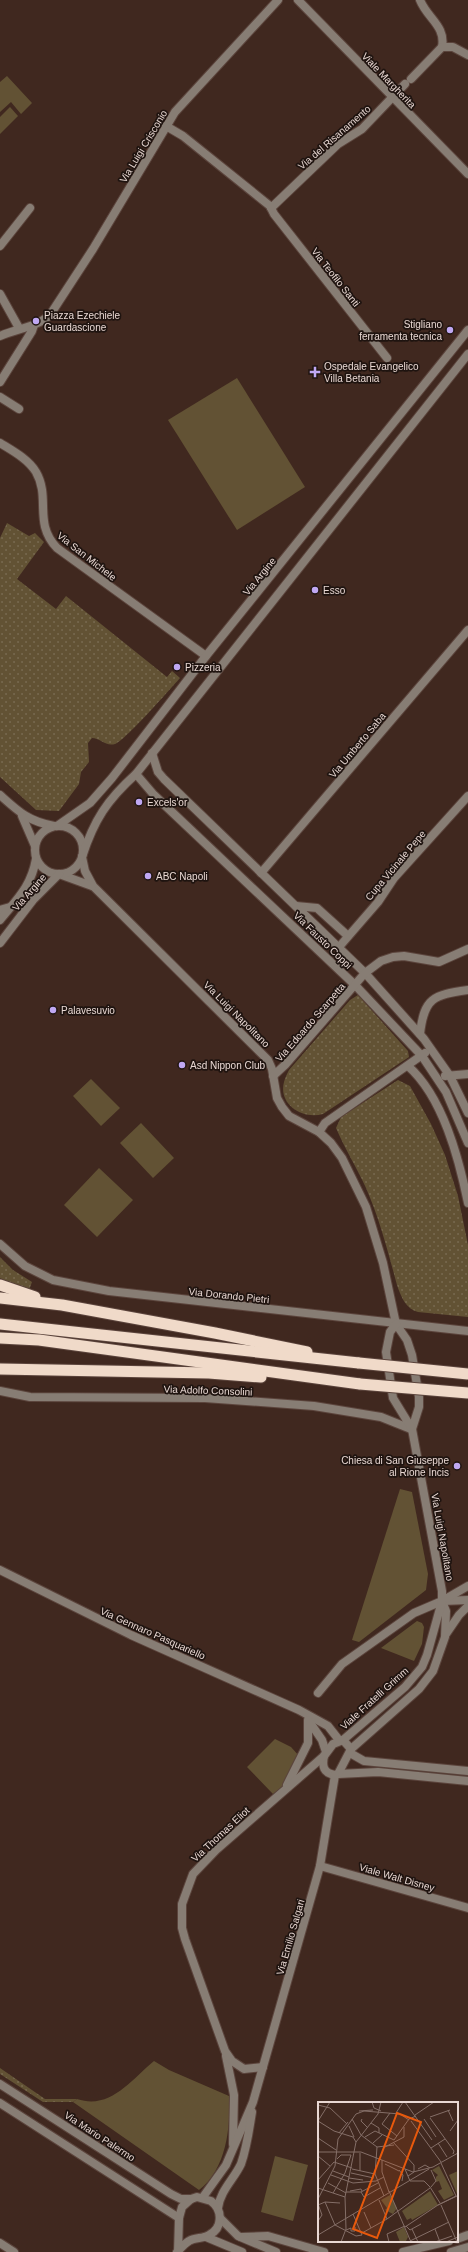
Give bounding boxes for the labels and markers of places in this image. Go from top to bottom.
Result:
place label: Piazza Ezechiele Guardascione [44,310,121,333]
marker: Piazza Ezechiele Guardascione [31,316,41,326]
place label: Stigliano ferramenta tecnica [359,319,442,342]
marker: Stigliano ferramenta tecnica [445,325,455,335]
place label: Ospedale Evangelico Villa Betania [324,361,419,384]
marker: Ospedale Evangelico Villa Betania [309,366,321,378]
marker: Esso [310,585,320,595]
place label: Esso [323,585,346,596]
marker: Pizzeria [172,662,182,672]
place label: Pizzeria [185,662,221,673]
marker: Excels'or [134,797,144,807]
place label: Excels'or [147,797,188,808]
marker: ABC Napoli [143,871,153,881]
place label: ABC Napoli [156,871,208,882]
marker: Palavesuvio [48,1005,58,1015]
place label: Palavesuvio [61,1005,115,1016]
marker: Asd Nippon Club [177,1060,187,1070]
place label: Asd Nippon Club [190,1060,265,1071]
place label: Chiesa di San Giuseppe al Rione Incis [341,1455,449,1478]
marker: Chiesa di San Giuseppe al Rione Incis [452,1461,462,1471]

